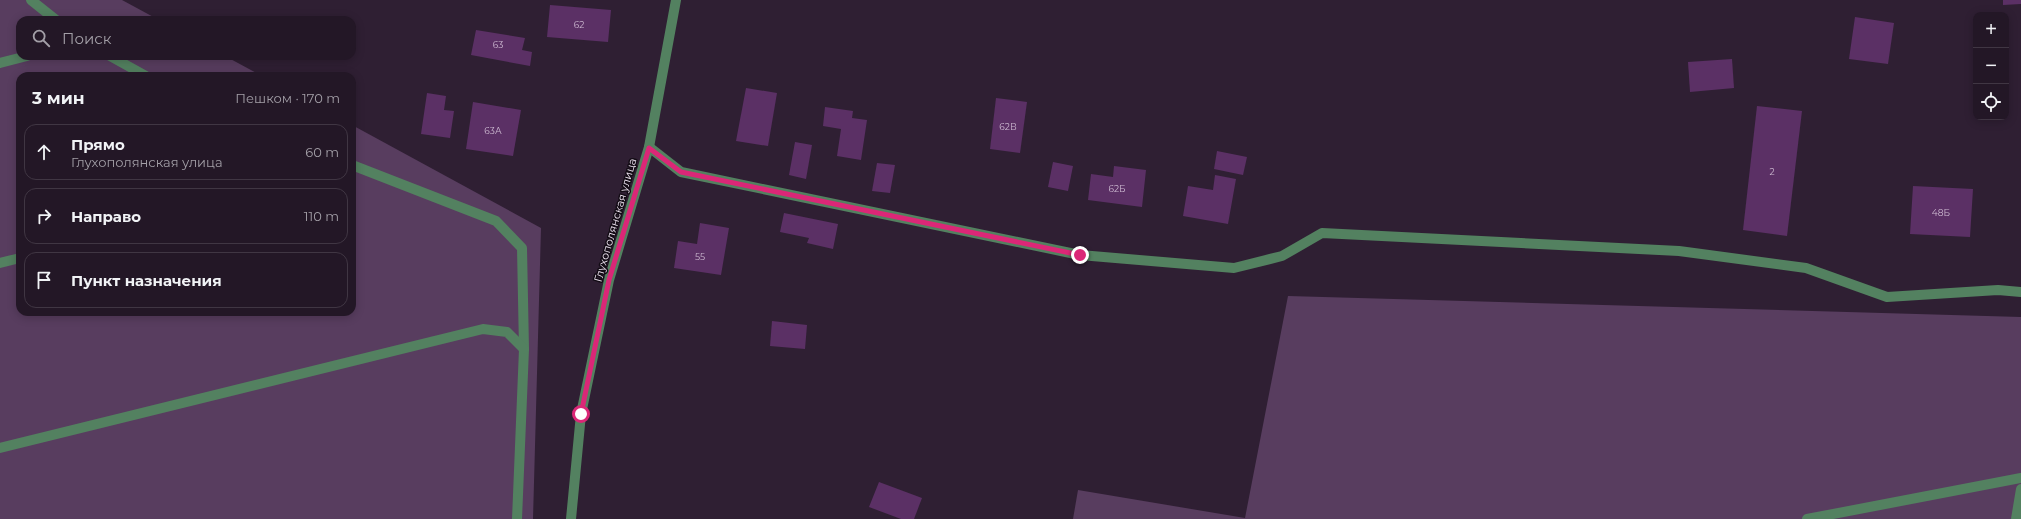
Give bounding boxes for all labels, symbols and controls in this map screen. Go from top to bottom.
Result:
map controls [1973,12,2009,120]
button: + [1973,12,2009,48]
search box [16,16,356,60]
house number: 62 [574,19,584,30]
icon: search [30,27,52,49]
text: Поиск [62,29,111,48]
house number: 63 [493,39,503,50]
button: − [1973,48,2009,84]
button: locate [1973,84,2009,120]
text: 3 мин [32,88,85,108]
text: Пешком · 170 m [235,90,340,106]
house number: 62В [999,121,1017,132]
house number: 63А [484,125,502,136]
text: Прямо [71,135,125,154]
icon: ahead [33,141,55,163]
text: 60 m [305,144,339,160]
text: Глухополянская улица [71,154,223,170]
street label: Глухополянская улица [591,156,639,284]
house number: 2 [1769,166,1775,177]
house number: 62Б [1108,183,1126,194]
icon: right [33,205,55,227]
text: Направо [71,207,141,226]
house number: 48Б [1932,207,1951,218]
text: 110 m [304,208,339,224]
route end [1071,246,1089,264]
house number: 55 [695,251,705,262]
icon: arrive [33,269,55,291]
text: Пункт назначения [71,271,222,290]
route start [572,405,590,423]

